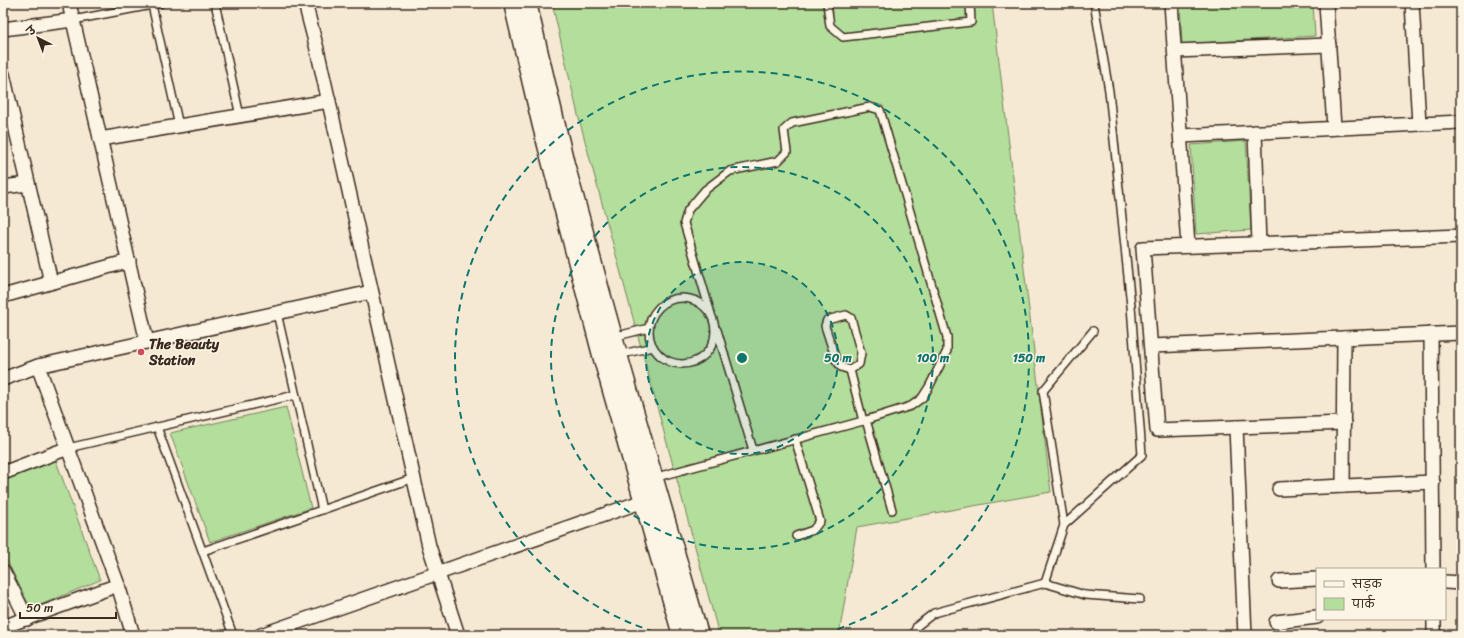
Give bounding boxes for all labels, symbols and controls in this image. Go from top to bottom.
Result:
north arrow [18,18,58,58]
text: उ [22,20,42,41]
place label: The Beauty Station [148,332,220,373]
marker: The Beauty Station [136,347,146,357]
text: 50 m [824,347,852,369]
text: 100 m [917,347,950,369]
text: 150 m [1013,347,1046,369]
centre of rings [735,351,749,365]
legend [1316,568,1446,620]
text: सड़क [1351,573,1383,595]
text: पार्क [1351,593,1376,615]
scale bar [20,594,116,620]
text: 50 m [26,597,53,619]

